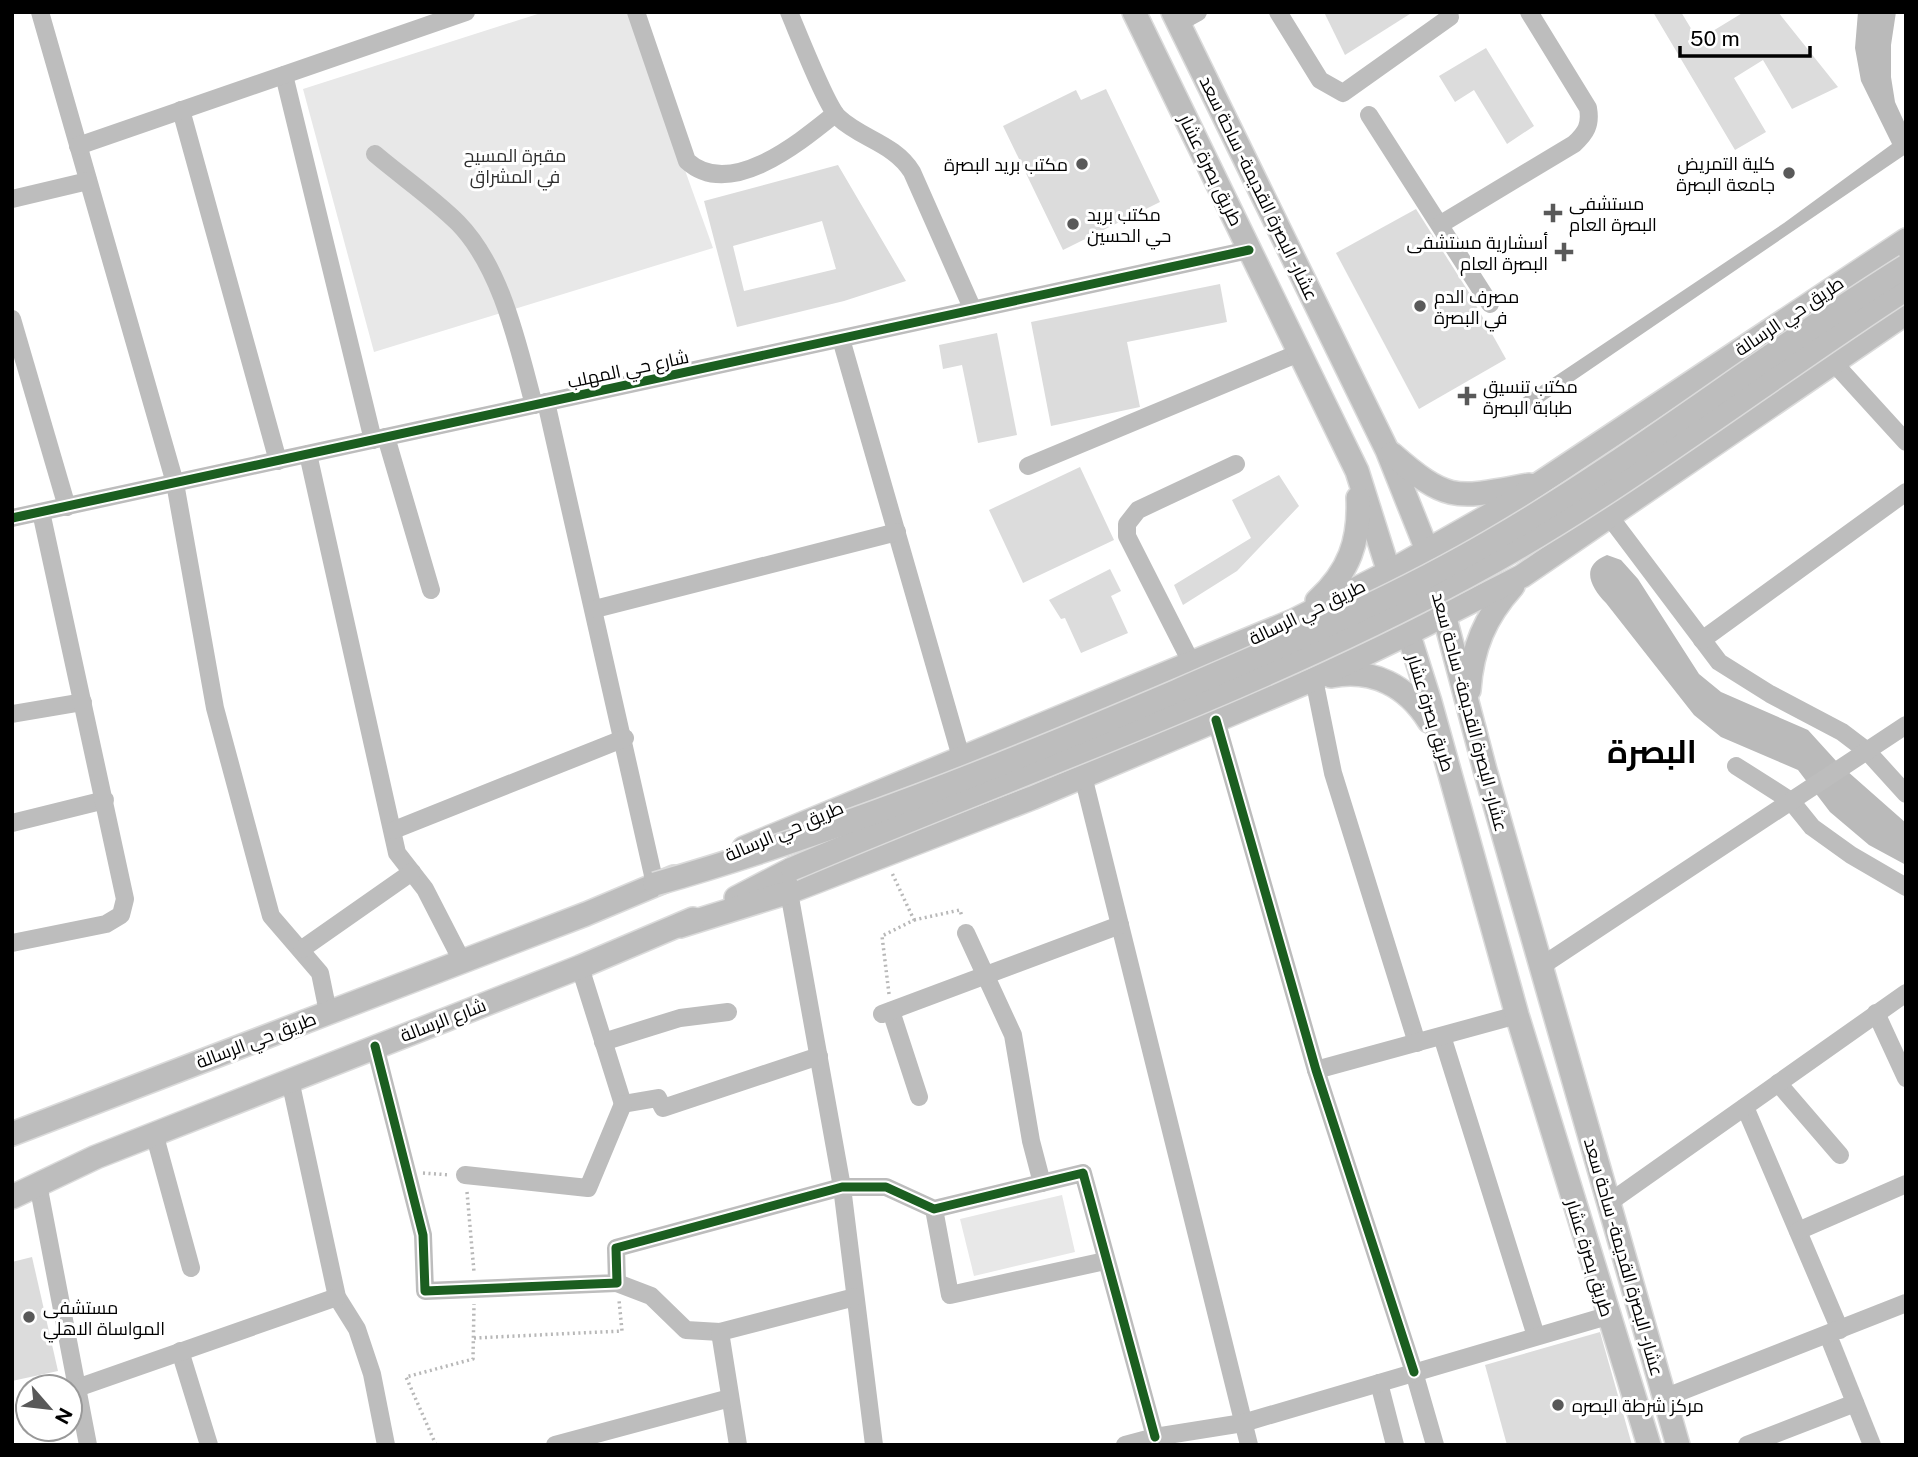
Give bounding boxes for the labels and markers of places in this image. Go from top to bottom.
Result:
place label: كلية التمريض جامعة البصرة [1676,153,1775,196]
place label: مكتب بريد البصرة [944,154,1068,176]
marker: مكتب بريد البصرة [1074,156,1090,172]
marker: كلية التمريض جامعة البصرة [1781,165,1797,181]
place label: مستشفى البصرة العام [1569,193,1657,237]
marker: مستشفى البصرة العام [1543,203,1563,223]
place label: مكتب بريد حي الحسين [1087,204,1171,250]
marker: مكتب بريد حي الحسين [1065,216,1081,232]
place label: أسشارية مستشفى البصرة العام [1407,232,1548,276]
marker: أسشارية مستشفى البصرة العام [1554,242,1574,262]
place label: مصرف الدم في البصرة [1434,286,1519,332]
marker: مصرف الدم في البصرة [1412,298,1428,314]
place label: مكتب تنسيق طبابة البصرة [1483,376,1578,419]
marker: مكتب تنسيق طبابة البصرة [1457,386,1477,406]
place label: مستشفى المواساة اﻻهلي [43,1297,165,1343]
marker: مستشفى المواساة اﻻهلي [21,1309,37,1325]
place label: مركز شرطة البصره [1572,1395,1704,1417]
marker: مركز شرطة البصره [1550,1397,1566,1413]

